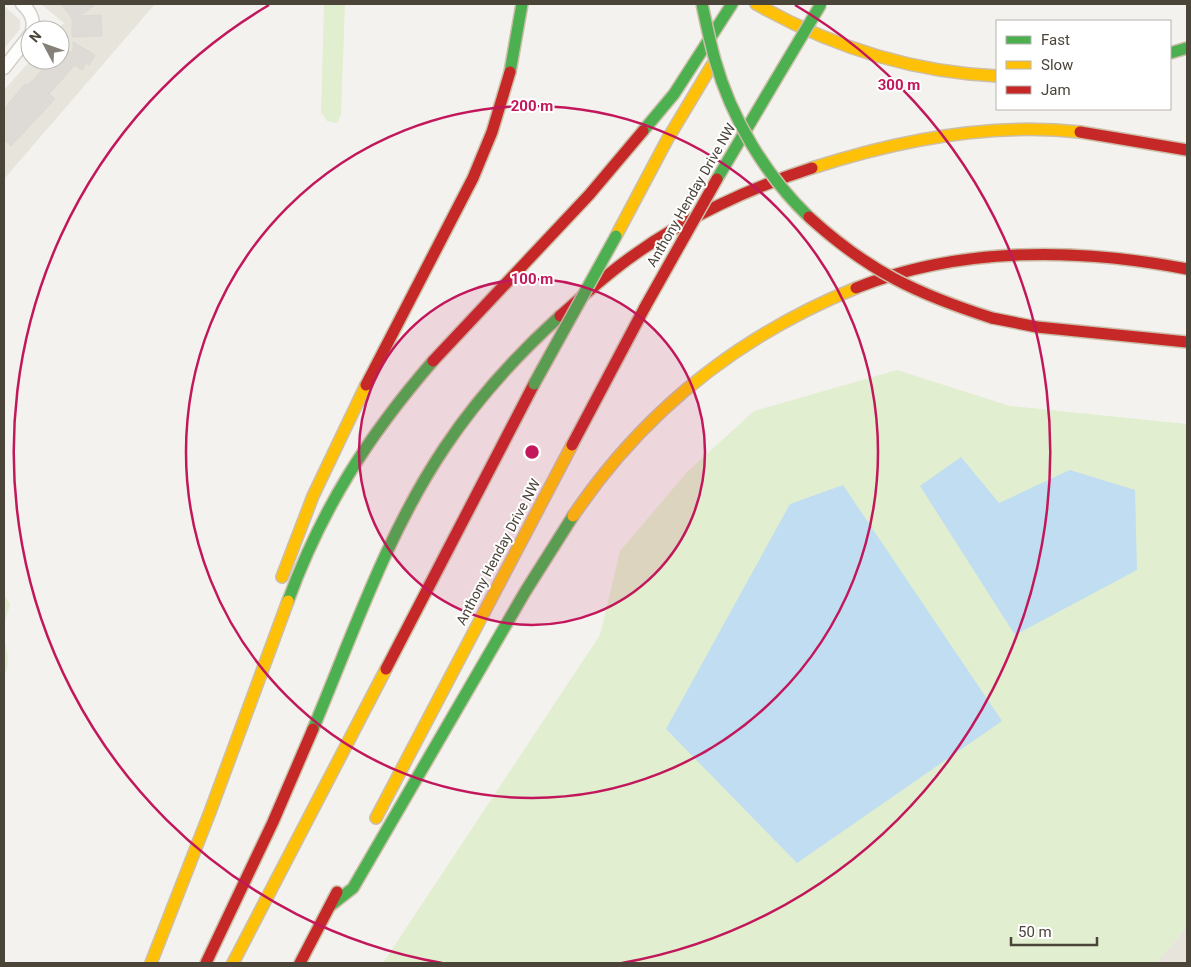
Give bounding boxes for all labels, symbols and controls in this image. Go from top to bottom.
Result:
north arrow [20,20,70,70]
legend [996,20,1171,110]
text: N [26,27,44,45]
text: Fast [1041,31,1070,49]
text: Slow [1041,56,1073,74]
text: 300 m [878,76,920,94]
text: Jam [1041,81,1071,99]
text: 200 m [511,97,553,115]
street label: Anthony Henday Drive NW [643,120,739,270]
text: 100 m [511,270,553,288]
centre of rings [523,443,541,461]
street label: Anthony Henday Drive NW [453,476,544,628]
scale bar [1011,914,1097,946]
text: 50 m [1018,923,1052,941]

